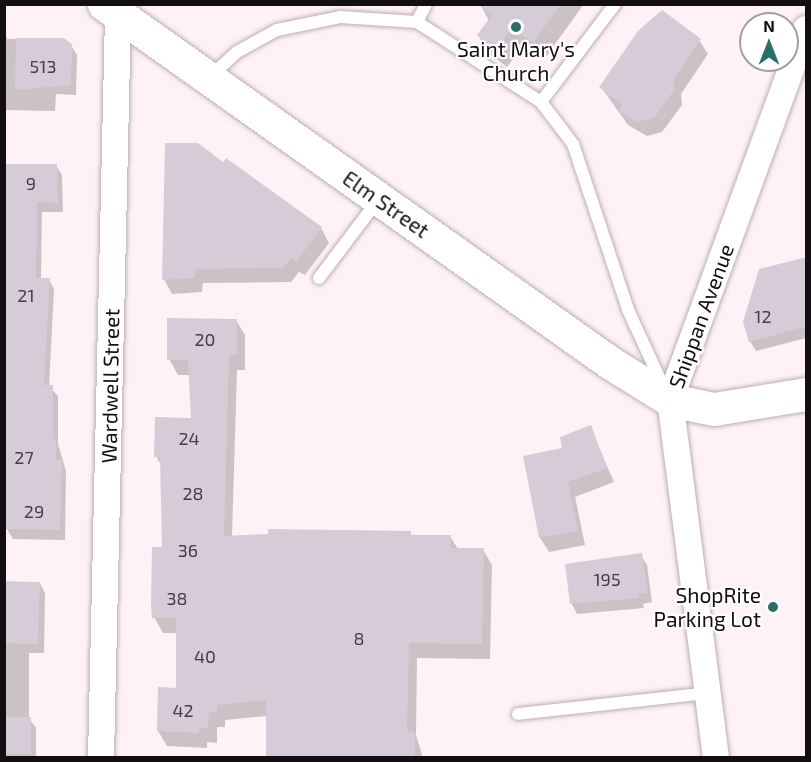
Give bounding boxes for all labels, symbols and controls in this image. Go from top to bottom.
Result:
north arrow [739,12,799,72]
text: N [763,16,775,35]
marker: Saint Mary's Church [509,20,523,34]
place label: Saint Mary's Church [457,36,575,86]
house number: 513 [30,55,56,77]
street label: Elm Street [338,165,434,243]
house number: 9 [26,172,36,194]
street label: Shippan Avenue [663,240,739,392]
house number: 21 [17,284,35,306]
house number: 12 [754,305,772,327]
street label: Wardwell Street [96,308,124,464]
house number: 20 [195,328,215,350]
house number: 24 [178,427,200,449]
house number: 27 [14,446,34,468]
house number: 28 [182,482,204,504]
house number: 29 [24,500,44,522]
house number: 36 [178,539,198,561]
house number: 195 [593,568,621,590]
place label: ShopRite Parking Lot [654,582,761,632]
house number: 38 [167,587,187,609]
marker: ShopRite Parking Lot [766,600,780,614]
house number: 8 [354,627,364,649]
house number: 40 [194,645,216,667]
house number: 42 [172,699,194,721]

